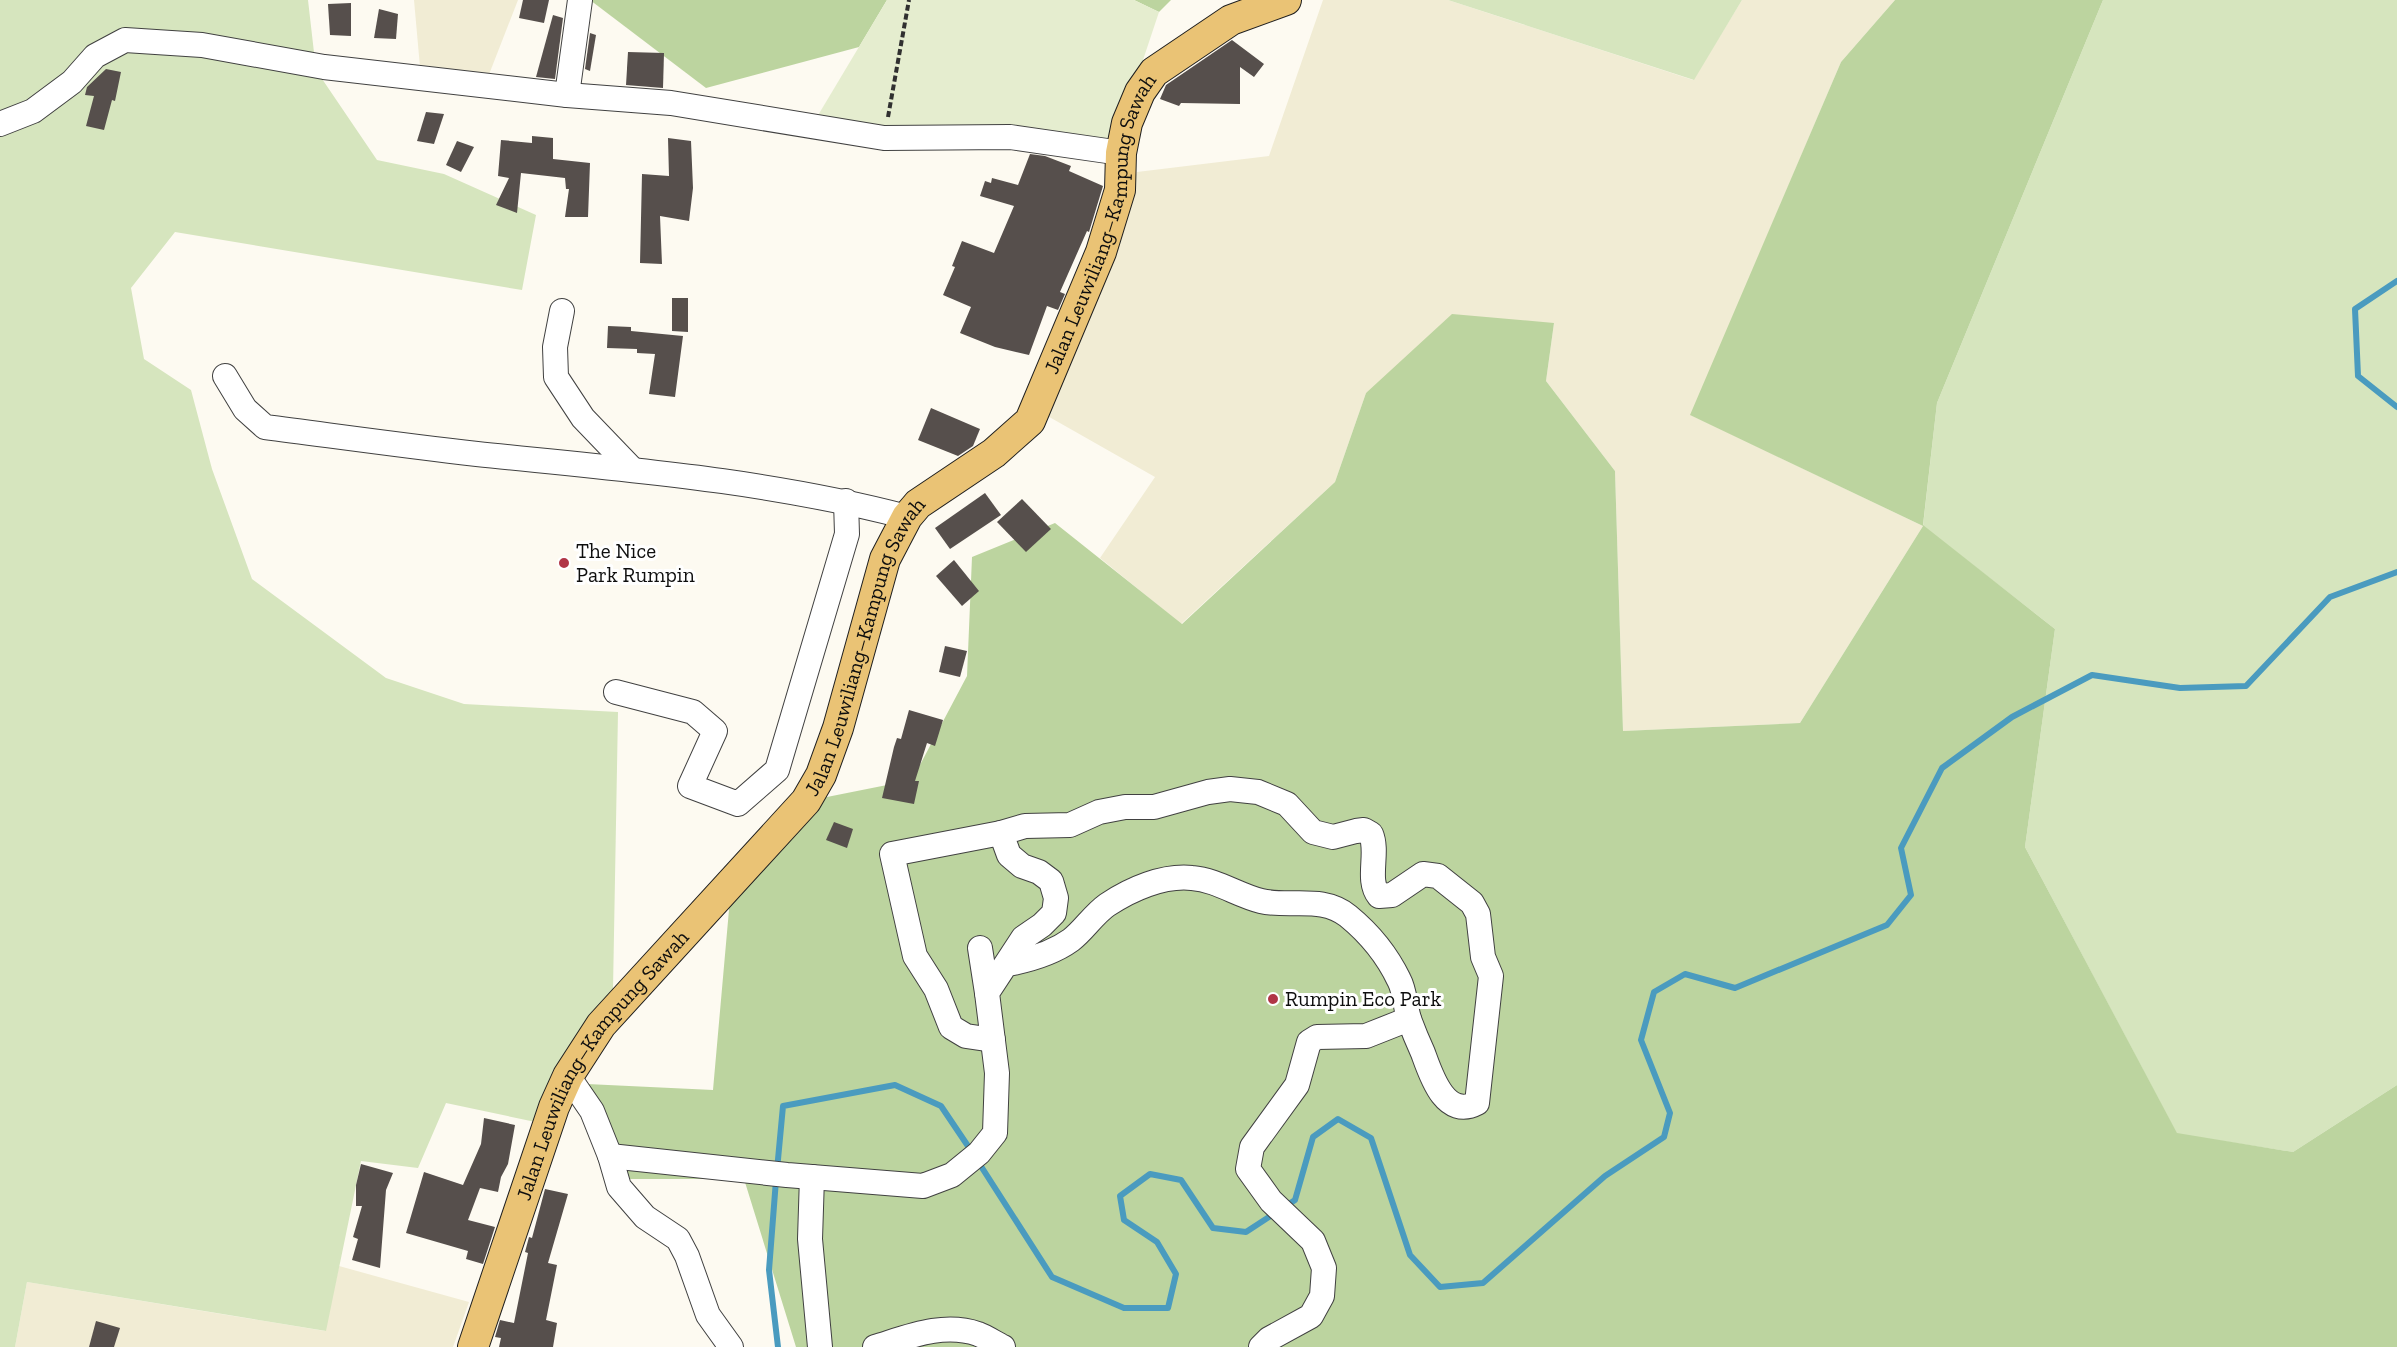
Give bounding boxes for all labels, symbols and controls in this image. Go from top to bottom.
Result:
street label: Jalan Leuwiliang–Kampung Sawah [1038,68,1161,377]
street label: Jalan Leuwiliang–Kampung Sawah [799,492,930,800]
place label: The Nice Park Rumpin [576,538,695,587]
marker: The Nice Park Rumpin [557,556,571,570]
street label: Jalan Leuwiliang–Kampung Sawah [510,924,694,1203]
place label: Rumpin Eco Park [1285,986,1441,1011]
marker: Rumpin Eco Park [1266,992,1280,1006]

